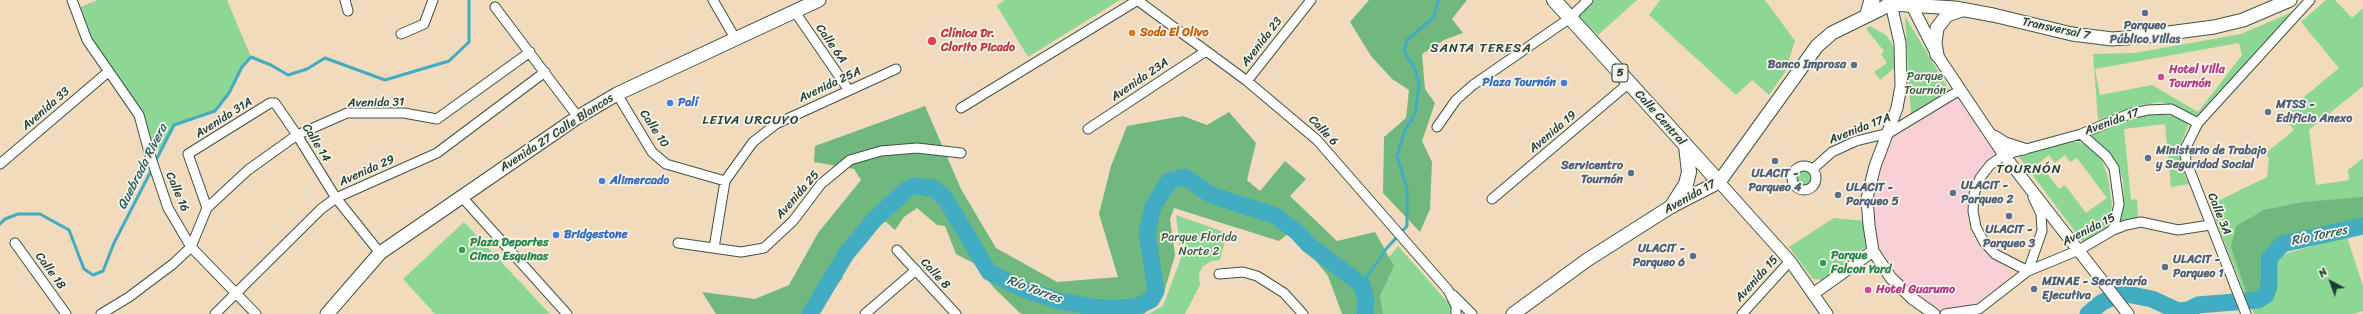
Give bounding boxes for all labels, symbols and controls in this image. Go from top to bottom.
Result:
marker: Parqueo Público Villas [2140,8,2150,18]
street label: Avenida 23 [1238,15,1286,69]
street label: Transversal 7 [2021,15,2091,43]
place label: Parqueo Público Villas [2110,19,2180,47]
street label: Calle 6A [812,22,850,66]
place label: Soda El Olivo [1140,26,1208,40]
place label: Clínica Dr. Clorito Picado [941,27,1015,55]
marker: Soda El Olivo [1127,28,1137,38]
marker: Clínica Dr. Clorito Picado [926,35,938,47]
district label: SANTA TERESA [1431,41,1531,57]
street label: Avenida 23A [1109,56,1171,104]
place label: Banco Improsa [1768,58,1846,72]
marker: Banco Improsa [1849,60,1859,70]
place label: Hotel Villa Tournón [2169,63,2225,91]
street label: Avenida 25A [797,64,863,106]
road number: 5 [1612,64,1628,82]
park label: Parque Tournón [1904,70,1946,98]
marker: Hotel Villa Tournón [2156,72,2166,82]
place label: Plaza Tournón [1482,76,1556,90]
marker: Plaza Tournón [1559,78,1569,88]
street label: Avenida 33 [19,85,73,133]
street label: Calle Central [1631,87,1689,149]
street label: Avenida 27 Calle Blancos [498,91,616,175]
street label: Avenida 31A [193,95,255,141]
street label: Avenida 31 [348,95,404,111]
place label: Palí [678,96,698,110]
marker: Palí [665,98,675,108]
place label: MTSS - Edificio Anexo [2276,98,2352,126]
street label: Avenida 17 [2083,106,2141,138]
street label: Calle 10 [636,107,672,151]
marker: MTSS - Edificio Anexo [2263,107,2273,117]
street label: Avenida 19 [1526,108,1580,156]
street label: Avenida 17A [1827,111,1893,147]
district label: LEIVA URCUYO [702,113,800,129]
street label: Calle 6 [1305,113,1341,149]
street label: Calle 14 [299,121,333,165]
water label: Quebrada Rivera [115,122,171,212]
place label: Ministerio de Trabajo y Seguridad Social [2156,144,2266,172]
street label: Avenida 29 [337,152,397,190]
marker: Ministerio de Trabajo y Seguridad Social [2143,153,2153,163]
marker: ULACIT - Parqueo 4 [1770,156,1780,166]
place label: Servicentro Tournón [1561,159,1623,187]
district label: TOURNÓN [1996,162,2062,178]
place label: ULACIT - Parqueo 4 [1748,167,1802,195]
street label: Avenida 25 [773,168,823,222]
marker: Servicentro Tournón [1626,168,1636,178]
street label: Calle 16 [162,170,192,214]
place label: Alimercado [610,174,669,188]
marker: Alimercado [597,176,607,186]
street label: Avenida 17 [1662,177,1718,217]
place label: ULACIT - Parqueo 2 [1961,179,2013,207]
place label: ULACIT - Parqueo 5 [1846,181,1899,209]
marker: ULACIT - Parqueo 2 [1948,188,1958,198]
marker: ULACIT - Parqueo 5 [1833,190,1843,200]
street label: Calle 3A [2204,191,2234,237]
marker: ULACIT - Parqueo 3 [2004,211,2014,221]
street label: Avenida 15 [2060,211,2118,249]
water label: Río Torres [2290,222,2348,250]
place label: ULACIT - Parqueo 3 [1983,223,2035,251]
place label: Bridgestone [564,228,628,242]
marker: Bridgestone [551,230,561,240]
park label: Parque Florida Norte 2 [1161,231,1237,259]
place label: Plaza Deportes Cinco Esquinas [470,236,548,264]
place label: ULACIT - Parqueo 6 [1633,242,1685,270]
marker: Plaza Deportes Cinco Esquinas [457,245,467,255]
place label: Parque Falcon Yard [1831,249,1891,277]
street label: Calle 18 [32,250,68,292]
marker: ULACIT - Parqueo 6 [1688,251,1698,261]
street label: Avenida 15 [1732,253,1782,305]
place label: ULACIT - Parqueo 1 [2173,253,2224,281]
street label: Calle 8 [917,256,953,292]
marker: Parque Falcon Yard [1818,258,1828,268]
marker: ULACIT - Parqueo 1 [2160,262,2170,272]
north arrow [2311,262,2351,302]
text: N [2314,263,2332,282]
water label: Río Torres [1005,273,1063,307]
place label: MINAE - Secretaría Ejecutiva [2042,275,2147,303]
place label: Hotel Guarumo [1876,283,1955,297]
marker: MINAE - Secretaría Ejecutiva [2029,284,2039,294]
marker: Hotel Guarumo [1863,285,1873,295]

